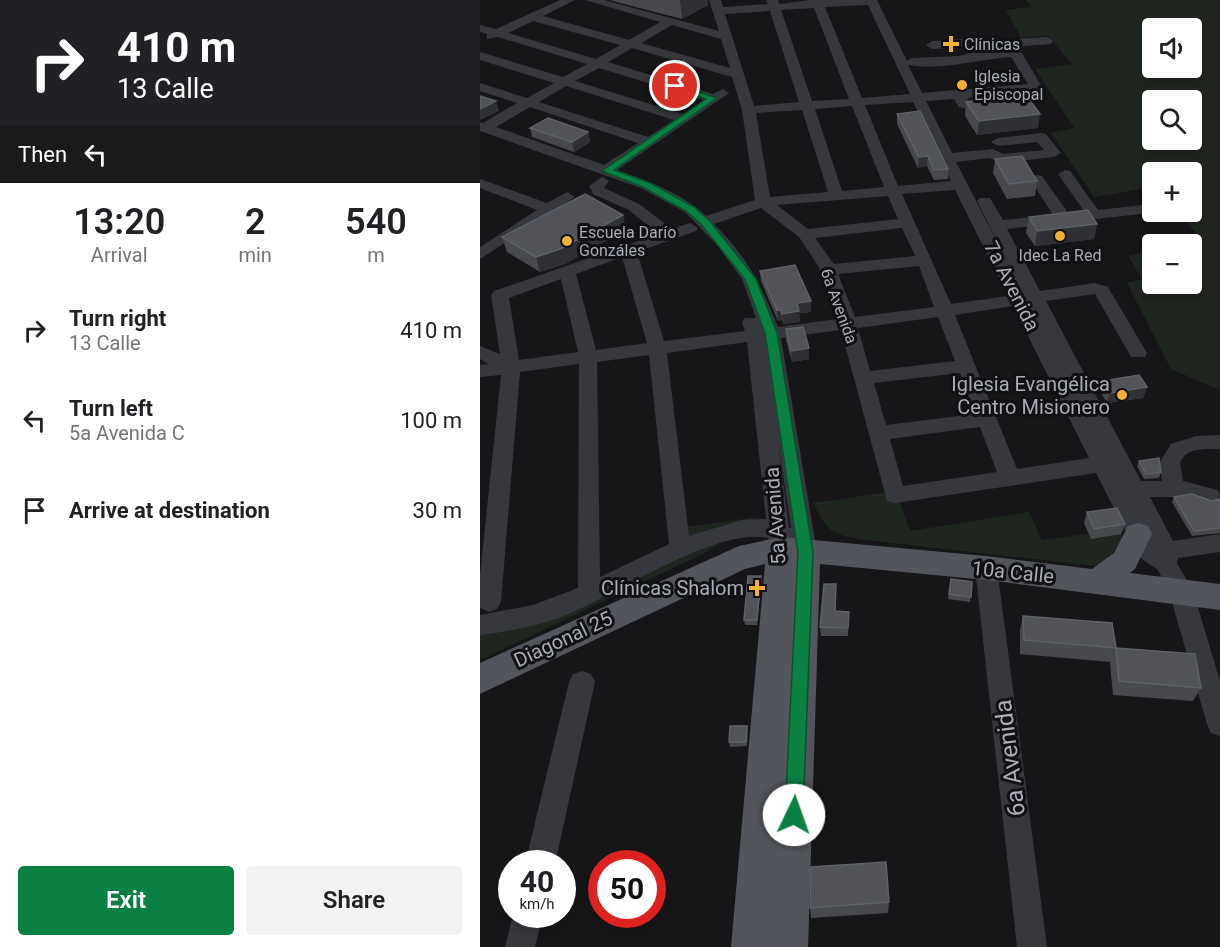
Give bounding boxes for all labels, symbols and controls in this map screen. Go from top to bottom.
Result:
map controls [1142,18,1202,294]
button: sound [1142,18,1202,78]
text: 410 m [117,23,236,72]
icon: right [18,24,96,102]
marker: Clínicas [942,35,960,53]
place label: Clínicas [964,35,1020,54]
pin [649,60,700,111]
place label: Iglesia Episcopal [974,67,1043,104]
icon: arrive [658,69,691,102]
text: 13 Calle [117,73,214,105]
marker: Iglesia Episcopal [955,78,969,92]
button: search [1142,90,1202,150]
icon: left [79,138,112,171]
text: Then [18,142,67,167]
button: + [1142,162,1202,222]
text: 13:20 [73,201,165,243]
text: 2 [245,201,265,243]
text: 540 [345,201,407,243]
place label: Escuela Darío Gonzáles [579,223,676,260]
marker: Idec La Red [1053,229,1067,243]
marker: Escuela Darío Gonzáles [560,234,574,248]
button: − [1142,234,1202,294]
street label: 7a Avenida [979,237,1045,335]
text: Arrival [91,243,148,267]
text: min [238,243,272,267]
text: m [367,243,385,267]
place label: Idec La Red [1019,246,1101,265]
street label: 6a Avenida [817,266,861,346]
text: Turn right [69,306,166,331]
icon: right [18,314,51,347]
text: 410 m [400,318,462,343]
text: 13 Calle [69,331,141,355]
place label: Iglesia Evangélica Centro Misionero [951,372,1110,419]
marker: Iglesia Evangélica Centro Misionero [1115,388,1129,402]
text: Turn left [69,396,153,421]
icon: left [18,404,51,437]
text: 100 m [400,408,462,433]
text: 5a Avenida C [69,421,185,445]
street label: 5a Avenida [760,466,790,566]
icon: arrive [18,494,51,527]
text: Arrive at destination [69,498,270,523]
text: 30 m [413,498,462,523]
street label: 10a Calle [971,556,1055,588]
place label: Clínicas Shalom [601,576,744,600]
marker: Clínicas Shalom [748,579,766,597]
street label: Diagonal 25 [510,606,616,672]
street label: 6a Avenida [989,698,1031,818]
position arrow [762,783,826,847]
speed limit sign: 50 [588,850,666,928]
text: 40 [520,864,554,899]
button: Exit [18,866,234,935]
button: Share [246,866,462,935]
text: km/h [519,895,555,913]

